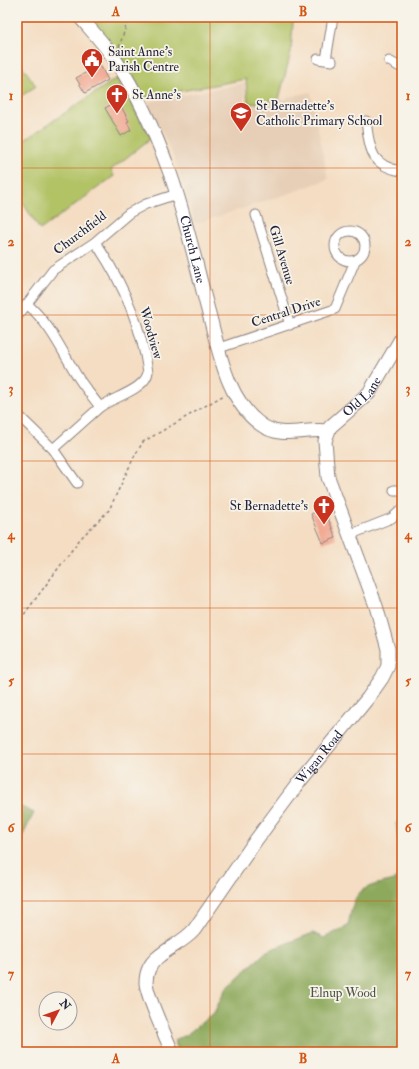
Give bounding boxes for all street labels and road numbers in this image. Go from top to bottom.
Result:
street label: Churchfield [50,208,110,258]
street label: Church Lane [176,213,209,286]
street label: Gill Avenue [265,223,299,287]
street label: Central Drive [249,293,323,331]
street label: Woodview [136,304,166,362]
street label: Old Lane [339,373,385,420]
street label: Wigan Road [292,727,347,788]

